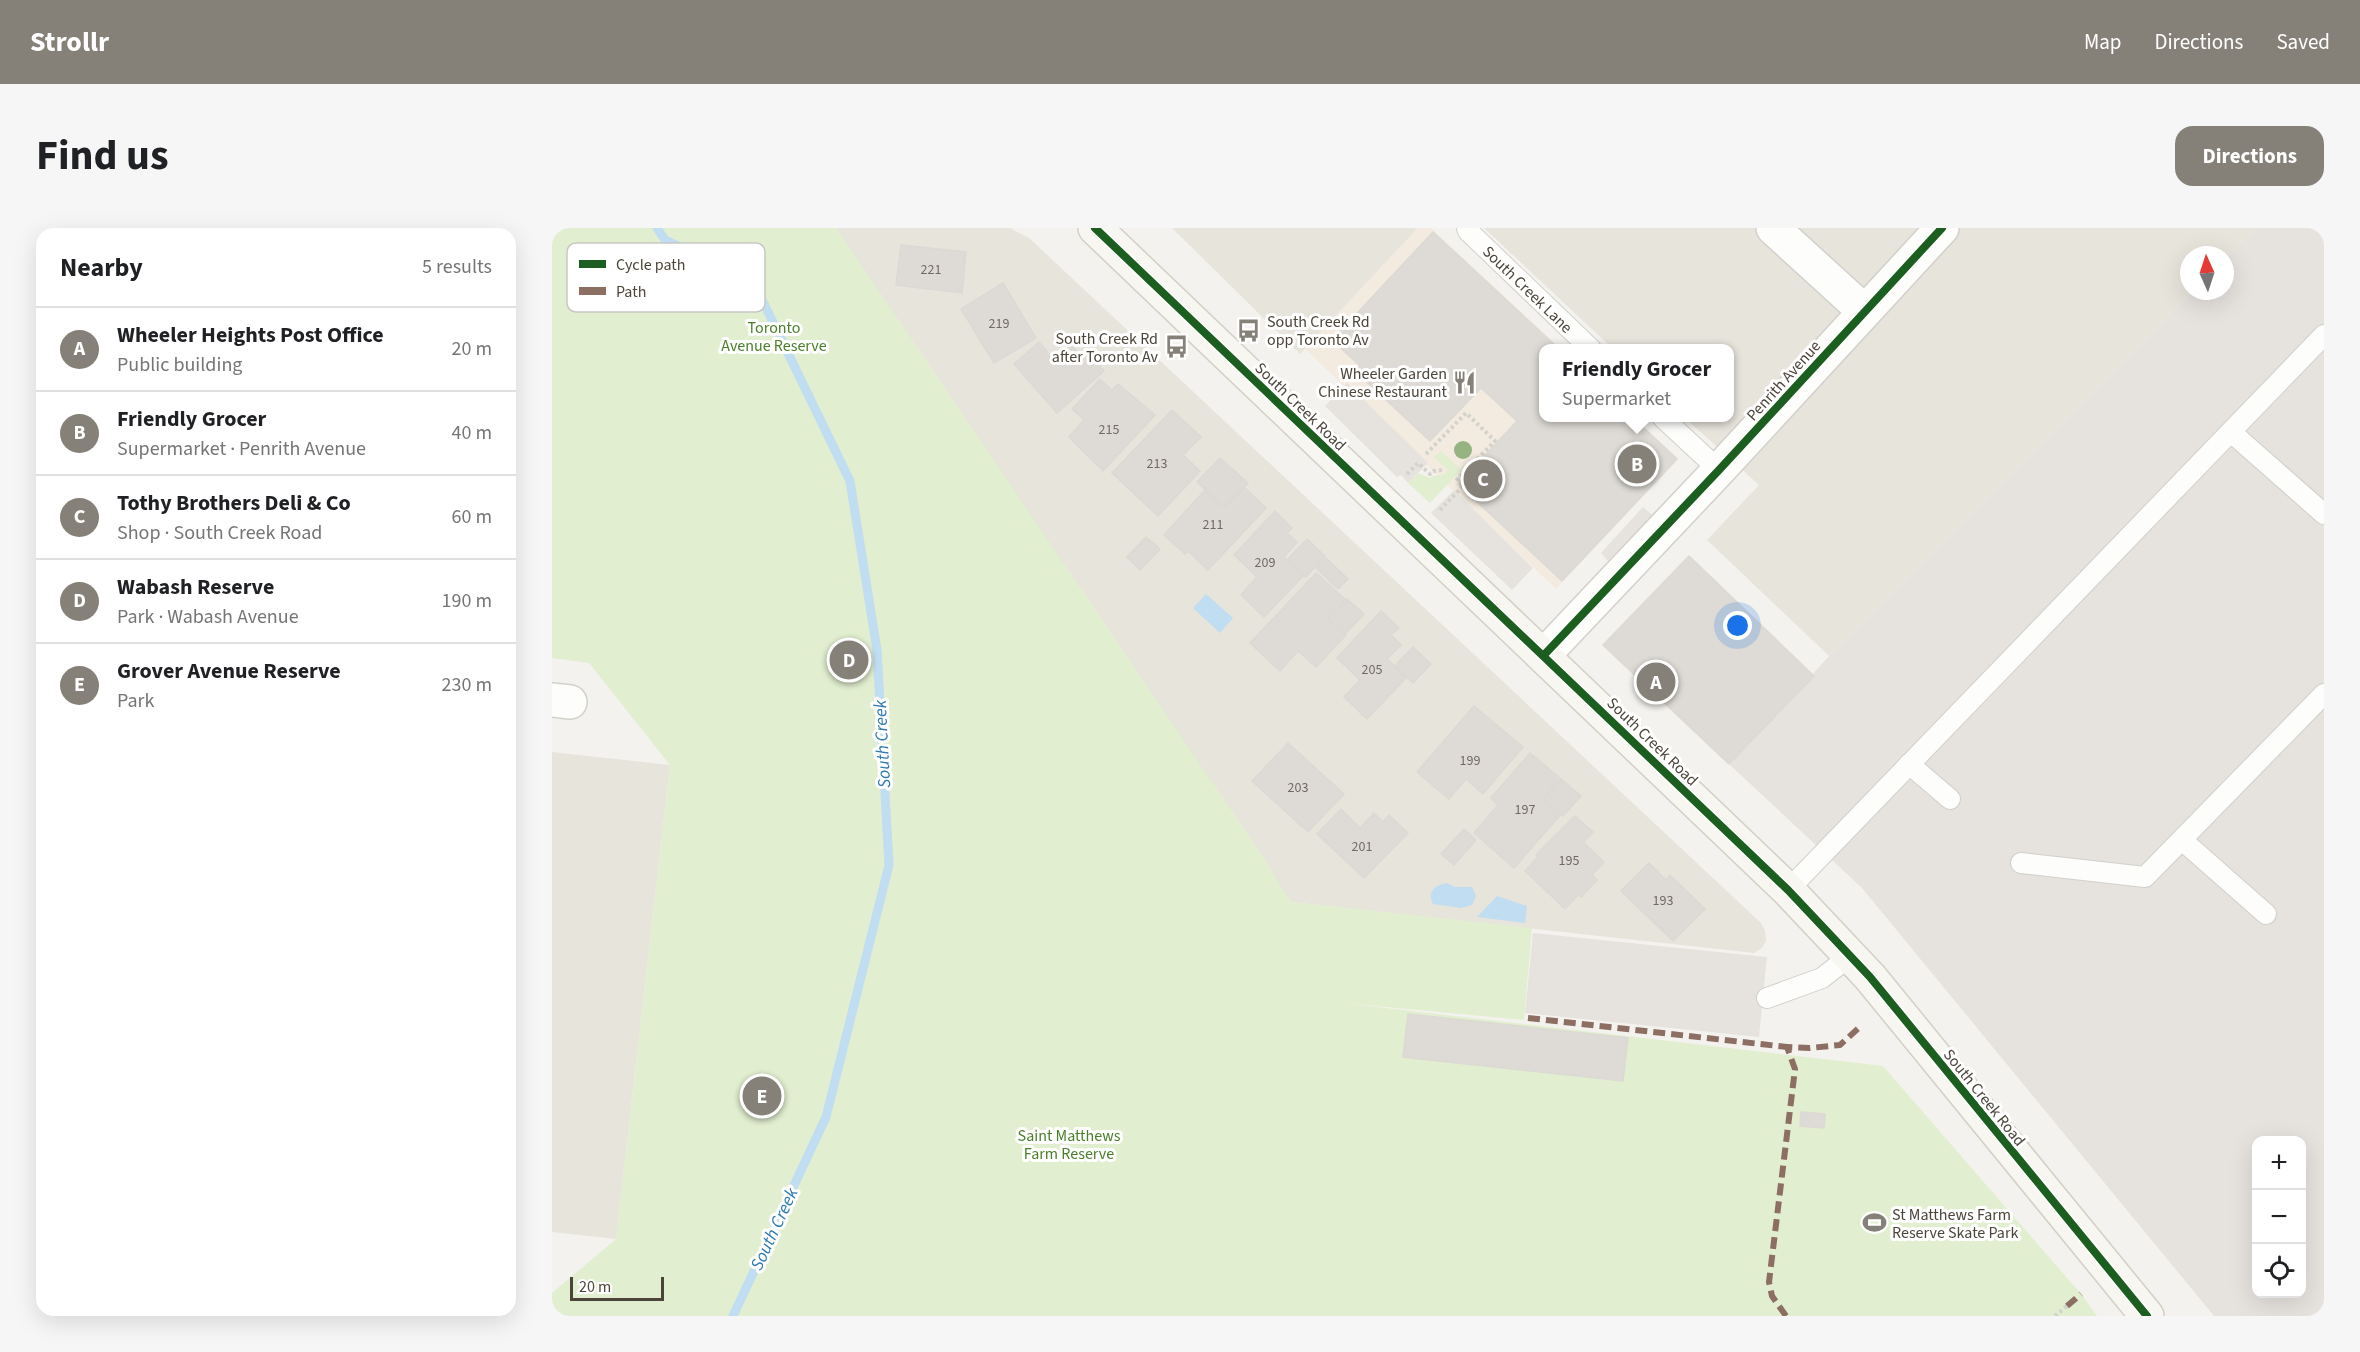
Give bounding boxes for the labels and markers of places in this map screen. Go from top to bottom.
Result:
place label: South Creek Rd opp Toronto Av [1267,311,1370,351]
bus stop icon: South Creek Rd opp Toronto Av [1236,317,1262,343]
place label: South Creek Rd after Toronto Av [1052,328,1159,368]
bus stop icon: South Creek Rd after Toronto Av [1163,334,1189,360]
place label: Wheeler Garden Chinese Restaurant [1318,363,1448,403]
restaurant icon: Wheeler Garden Chinese Restaurant [1452,369,1478,395]
pin: B [1618,442,1656,486]
pin: C [1464,456,1502,502]
pin: D [830,638,868,682]
pin: A [1636,660,1676,704]
pin: E [742,1074,782,1118]
place label: St Matthews Farm Reserve Skate Park [1892,1204,2018,1244]
sports icon: St Matthews Farm Reserve Skate Park [1861,1210,1887,1236]

